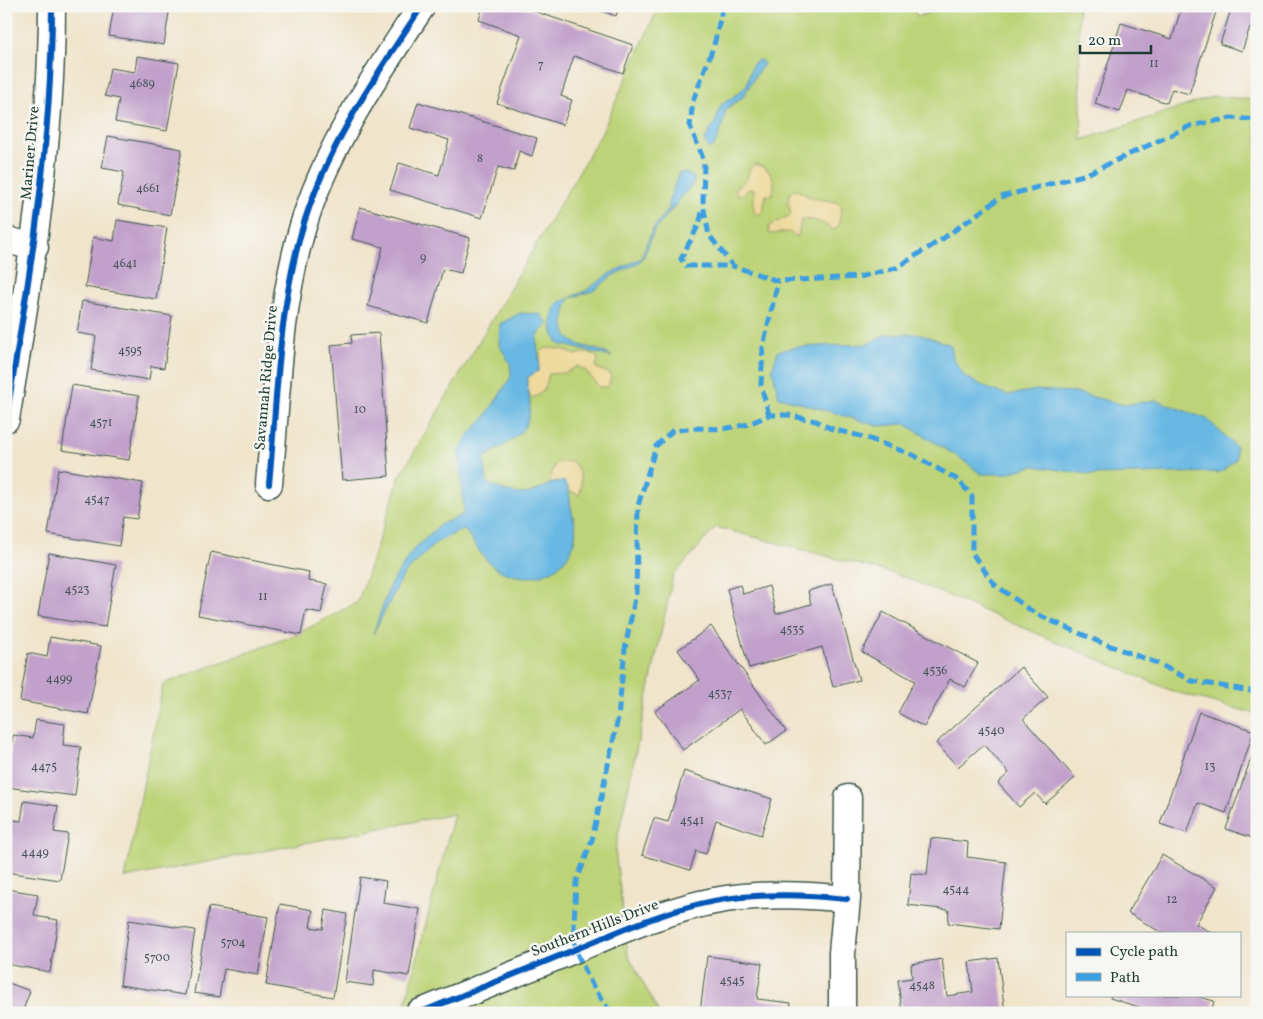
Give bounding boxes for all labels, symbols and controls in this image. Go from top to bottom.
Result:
scale bar [1080,22,1152,54]
text: 20 m [1088,31,1121,52]
house number: 11 [1149,56,1159,72]
house number: 7 [538,57,544,73]
house number: 4689 [129,76,155,92]
street label: Mariner Drive [16,105,46,201]
house number: 8 [477,151,483,167]
house number: 4661 [136,181,160,197]
house number: 9 [420,250,426,266]
house number: 4641 [113,256,137,272]
street label: Savannah Ridge Drive [250,305,284,451]
house number: 4595 [118,343,142,359]
house number: 10 [354,402,366,418]
house number: 4571 [89,415,113,431]
house number: 4547 [84,492,110,508]
house number: 4523 [65,582,89,598]
house number: 11 [258,589,268,605]
house number: 4535 [780,622,804,638]
house number: 4536 [923,663,947,679]
house number: 4499 [46,671,72,687]
house number: 4537 [708,686,732,702]
house number: 4540 [978,723,1004,739]
house number: 4475 [31,759,57,775]
house number: 13 [1205,759,1215,775]
house number: 4541 [680,813,704,829]
house number: 4449 [21,845,49,861]
house number: 4544 [943,882,969,898]
house number: 12 [1166,892,1178,908]
street label: Southern Hills Drive [528,895,662,963]
legend [1066,932,1240,996]
house number: 5704 [220,935,246,951]
text: Cycle path [1110,942,1178,963]
house number: 5700 [144,950,170,966]
text: Path [1110,968,1140,989]
house number: 4545 [719,973,745,989]
house number: 4548 [909,978,935,994]

